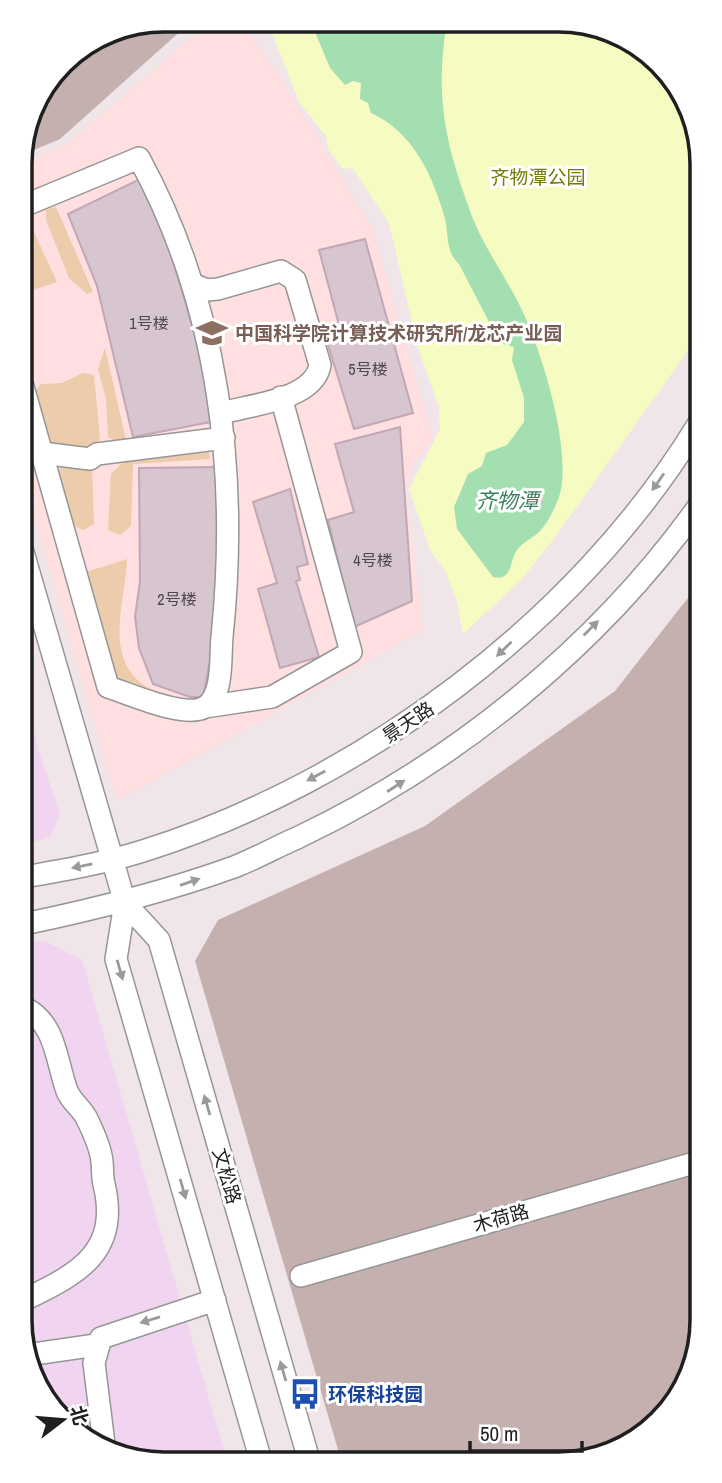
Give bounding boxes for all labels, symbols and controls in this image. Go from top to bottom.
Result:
park label: 齐物潭公园 [490,164,586,190]
house number: 1号楼 [129,312,169,334]
school or university icon: 中国科学院计算技术研究所/龙芯产业园 [195,316,229,350]
place label: 中国科学院计算技术研究所/龙芯产业园 [235,320,562,346]
house number: 5号楼 [348,358,388,380]
one-way arrow [651,473,665,491]
water label: 齐物潭 [476,486,542,515]
house number: 4号楼 [353,549,393,571]
house number: 2号楼 [157,588,197,610]
one-way arrow [583,620,599,637]
one-way arrow [496,640,513,656]
street label: 景天路 [377,695,439,749]
one-way arrow [306,770,326,782]
one-way arrow [386,779,405,792]
one-way arrow [71,861,93,872]
one-way arrow [180,876,201,886]
one-way arrow [115,960,125,981]
one-way arrow [201,1095,211,1116]
street label: 文松路 [207,1145,247,1207]
one-way arrow [178,1179,188,1200]
street label: 木荷路 [470,1198,532,1238]
one-way arrow [139,1315,160,1326]
one-way arrow [277,1360,288,1382]
bus stop icon: 环保科技园 [288,1377,322,1411]
place label: 环保科技园 [328,1381,423,1407]
north arrow [28,1385,98,1455]
text: 北 [64,1403,94,1428]
scale bar [470,1410,582,1454]
text: 50 m [480,1419,518,1448]

